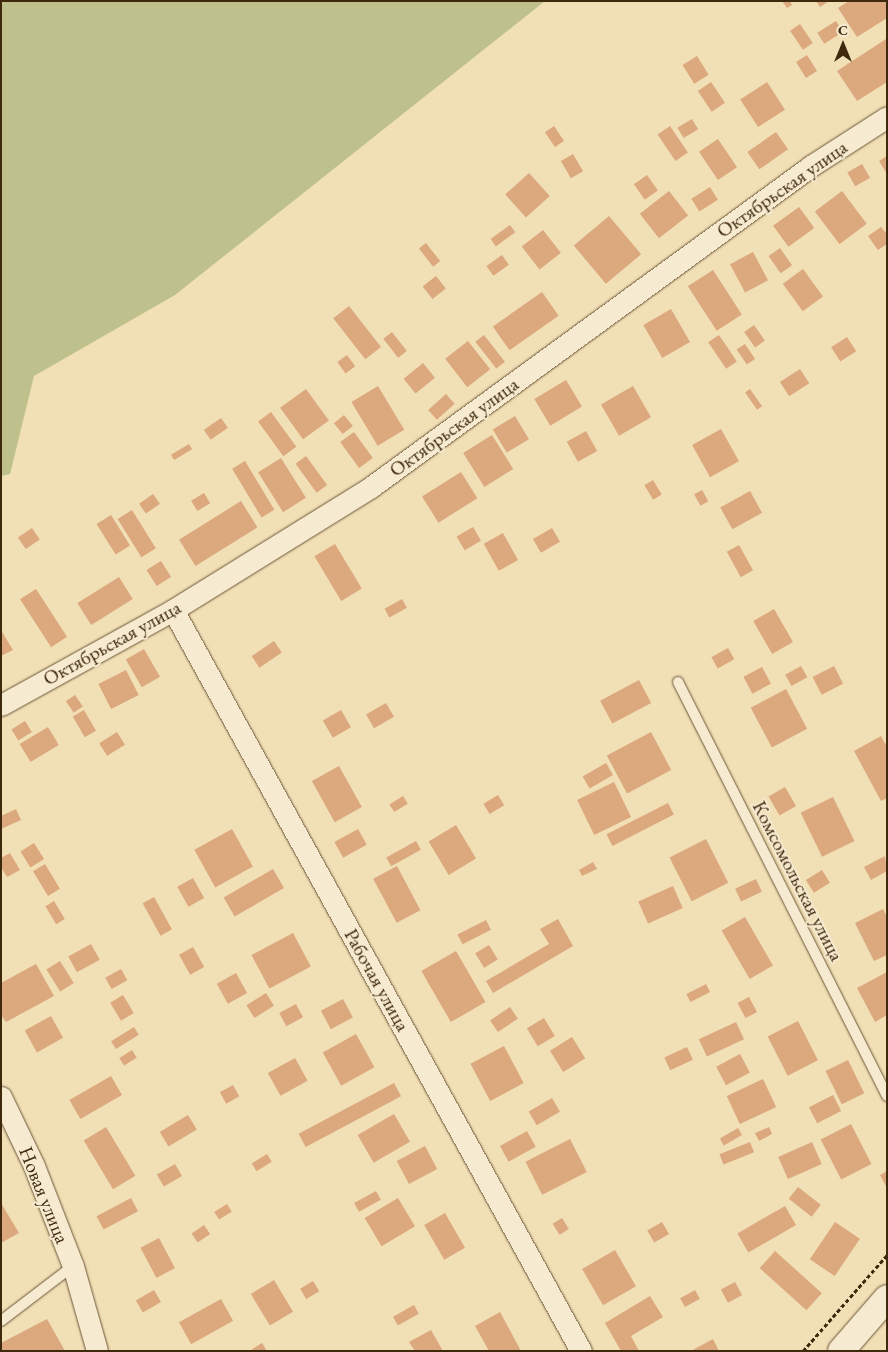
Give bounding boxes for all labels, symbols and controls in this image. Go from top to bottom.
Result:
north arrow [818,20,868,70]
text: С [838,21,848,39]
street label: Октябрьская улица [712,135,852,243]
street label: Октябрьская улица [385,372,523,482]
street label: Октябрьская улица [39,595,185,691]
street label: Комсомольская улица [747,797,849,965]
street label: Рабочая улица [339,924,415,1036]
street label: Новая улица [14,1143,74,1247]

